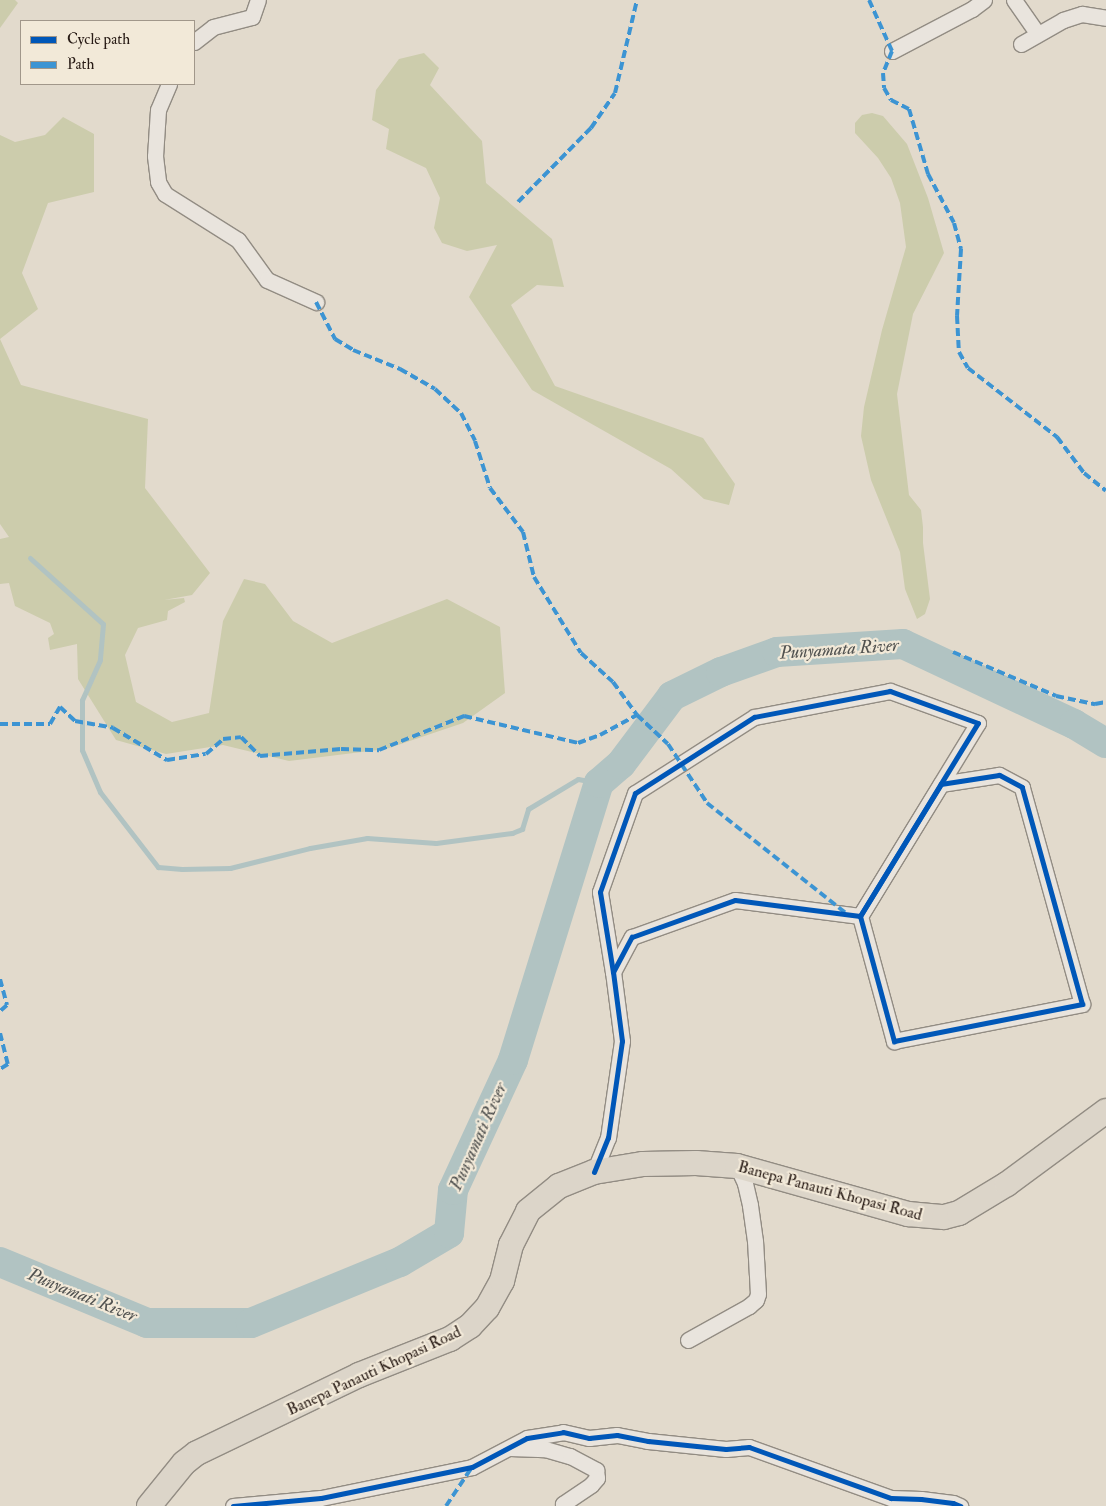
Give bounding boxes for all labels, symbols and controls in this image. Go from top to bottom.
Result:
legend [20,20,195,85]
text: Cycle path [67,30,130,49]
text: Path [67,55,94,74]
water label: Punyamata River [779,635,899,665]
water label: Punyamati River [446,1080,512,1194]
street label: Banepa Panauti Khopasi Road [736,1157,924,1225]
water label: Punyamati River [24,1264,140,1328]
street label: Banepa Panauti Khopasi Road [284,1322,464,1420]

